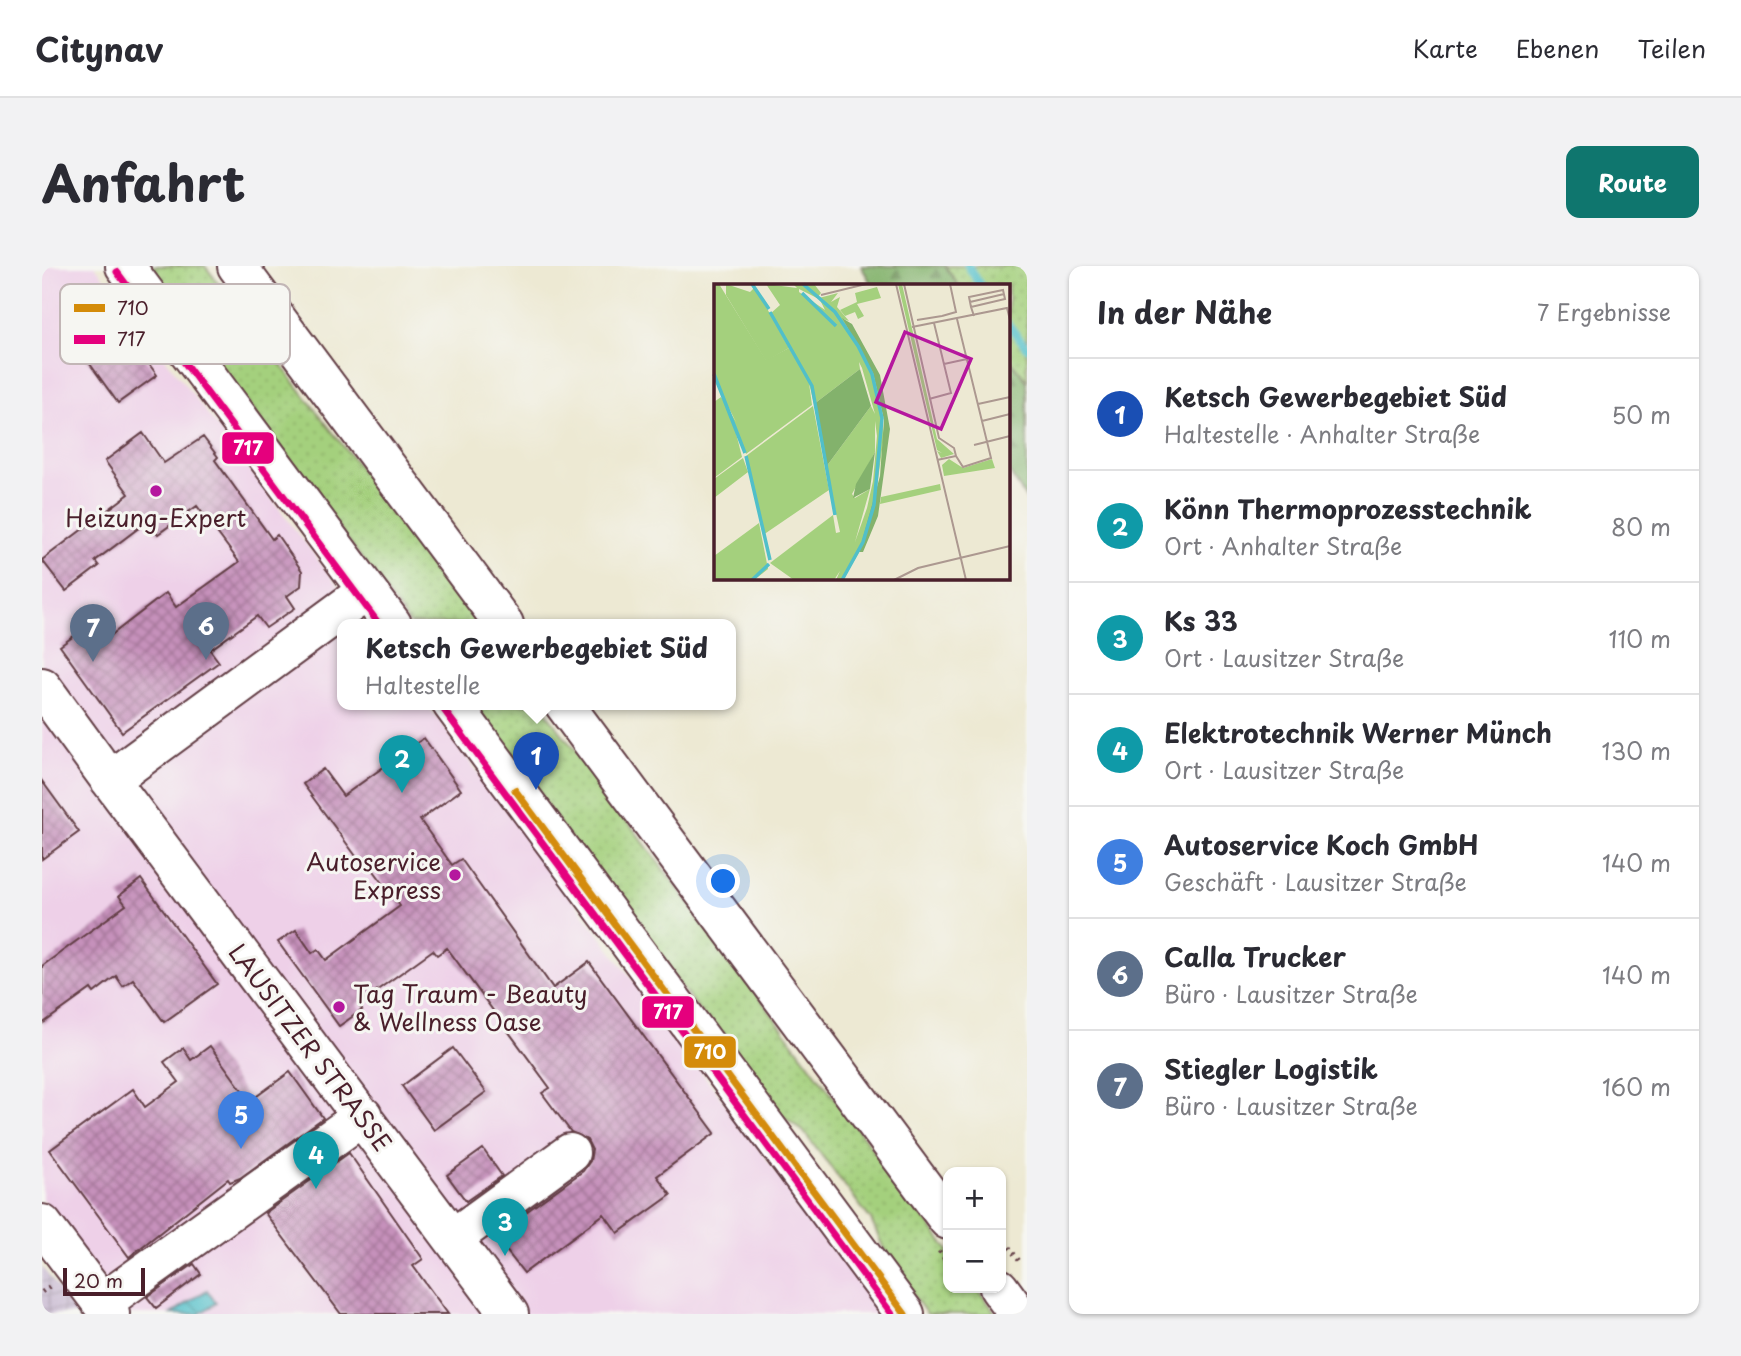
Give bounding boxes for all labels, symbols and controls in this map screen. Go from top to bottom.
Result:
text: Citynav [35,23,163,73]
text: Karte [1413,30,1478,66]
text: Ebenen [1516,30,1599,66]
text: Teilen [1637,30,1706,66]
text: Anfahrt [42,145,245,219]
button: Route [1566,146,1699,218]
legend [60,284,290,364]
inset map [714,284,1010,579]
text: In der Nähe [1097,289,1272,334]
text: 710 [117,293,149,321]
text: 7 Ergebnisse [1537,294,1671,329]
text: 717 [117,324,146,352]
text: Ketsch Gewerbegebiet Süd [1164,377,1507,416]
text: 1 [1115,397,1126,432]
text: 50 m [1611,397,1671,432]
text: Haltestelle · Anhalter Straße [1164,416,1480,451]
line badge: 717 [221,431,275,465]
text: 717 [233,433,263,461]
marker: Heizung-Expert [148,483,164,499]
text: Könn Thermoprozesstechnik [1164,489,1532,528]
place label: Heizung-Expert [66,499,247,535]
text: 2 [1112,509,1128,544]
text: 80 m [1611,509,1671,544]
text: Ort · Anhalter Straße [1164,528,1402,563]
text: Ks 33 [1164,601,1238,640]
pin: 6 [183,602,229,660]
pin: 7 [70,604,116,662]
popup [337,619,736,710]
text: 3 [1112,621,1128,656]
text: 110 m [1609,621,1671,656]
text: Ketsch Gewerbegebiet Süd [365,628,708,667]
text: Ort · Lausitzer Straße [1164,640,1404,675]
text: Haltestelle [365,667,481,702]
text: Elektrotechnik Werner Münch [1164,713,1552,752]
pin: 1 [513,732,559,790]
text: 4 [1112,733,1128,768]
text: 130 m [1601,733,1671,768]
pin: 2 [379,735,425,793]
text: Ort · Lausitzer Straße [1164,752,1404,787]
text: Autoservice Koch GmbH [1164,825,1479,864]
place label: Autoservice Express [306,843,441,907]
text: 5 [1113,845,1127,880]
text: 140 m [1602,845,1671,880]
your location [706,864,740,898]
text: Geschäft · Lausitzer Straße [1164,864,1467,899]
marker: Autoservice Express [447,867,463,883]
street label: LAUSITZER STRASSE [221,936,401,1158]
text: Calla Trucker [1164,937,1346,976]
text: 6 [1112,957,1128,992]
text: 140 m [1602,957,1671,992]
place label: Tag Traum - Beauty & Wellness Oase [353,975,588,1039]
text: Büro · Lausitzer Straße [1164,976,1418,1011]
line badge: 717 [641,995,695,1029]
text: 717 [653,997,683,1025]
marker: Tag Traum - Beauty & Wellness Oase [331,999,347,1015]
line badge: 710 [683,1035,737,1069]
text: 710 [694,1037,726,1065]
text: Stiegler Logistik [1164,1049,1378,1088]
text: 7 [1113,1069,1127,1104]
text: 160 m [1602,1069,1671,1104]
text: Büro · Lausitzer Straße [1164,1088,1418,1123]
pin: 5 [218,1091,264,1149]
pin: 4 [293,1131,339,1189]
map controls [943,1167,1006,1293]
button: + [943,1167,1006,1230]
pin: 3 [482,1198,528,1256]
button: − [943,1230,1006,1293]
scale bar [63,1265,145,1297]
text: 20 m [74,1266,123,1294]

